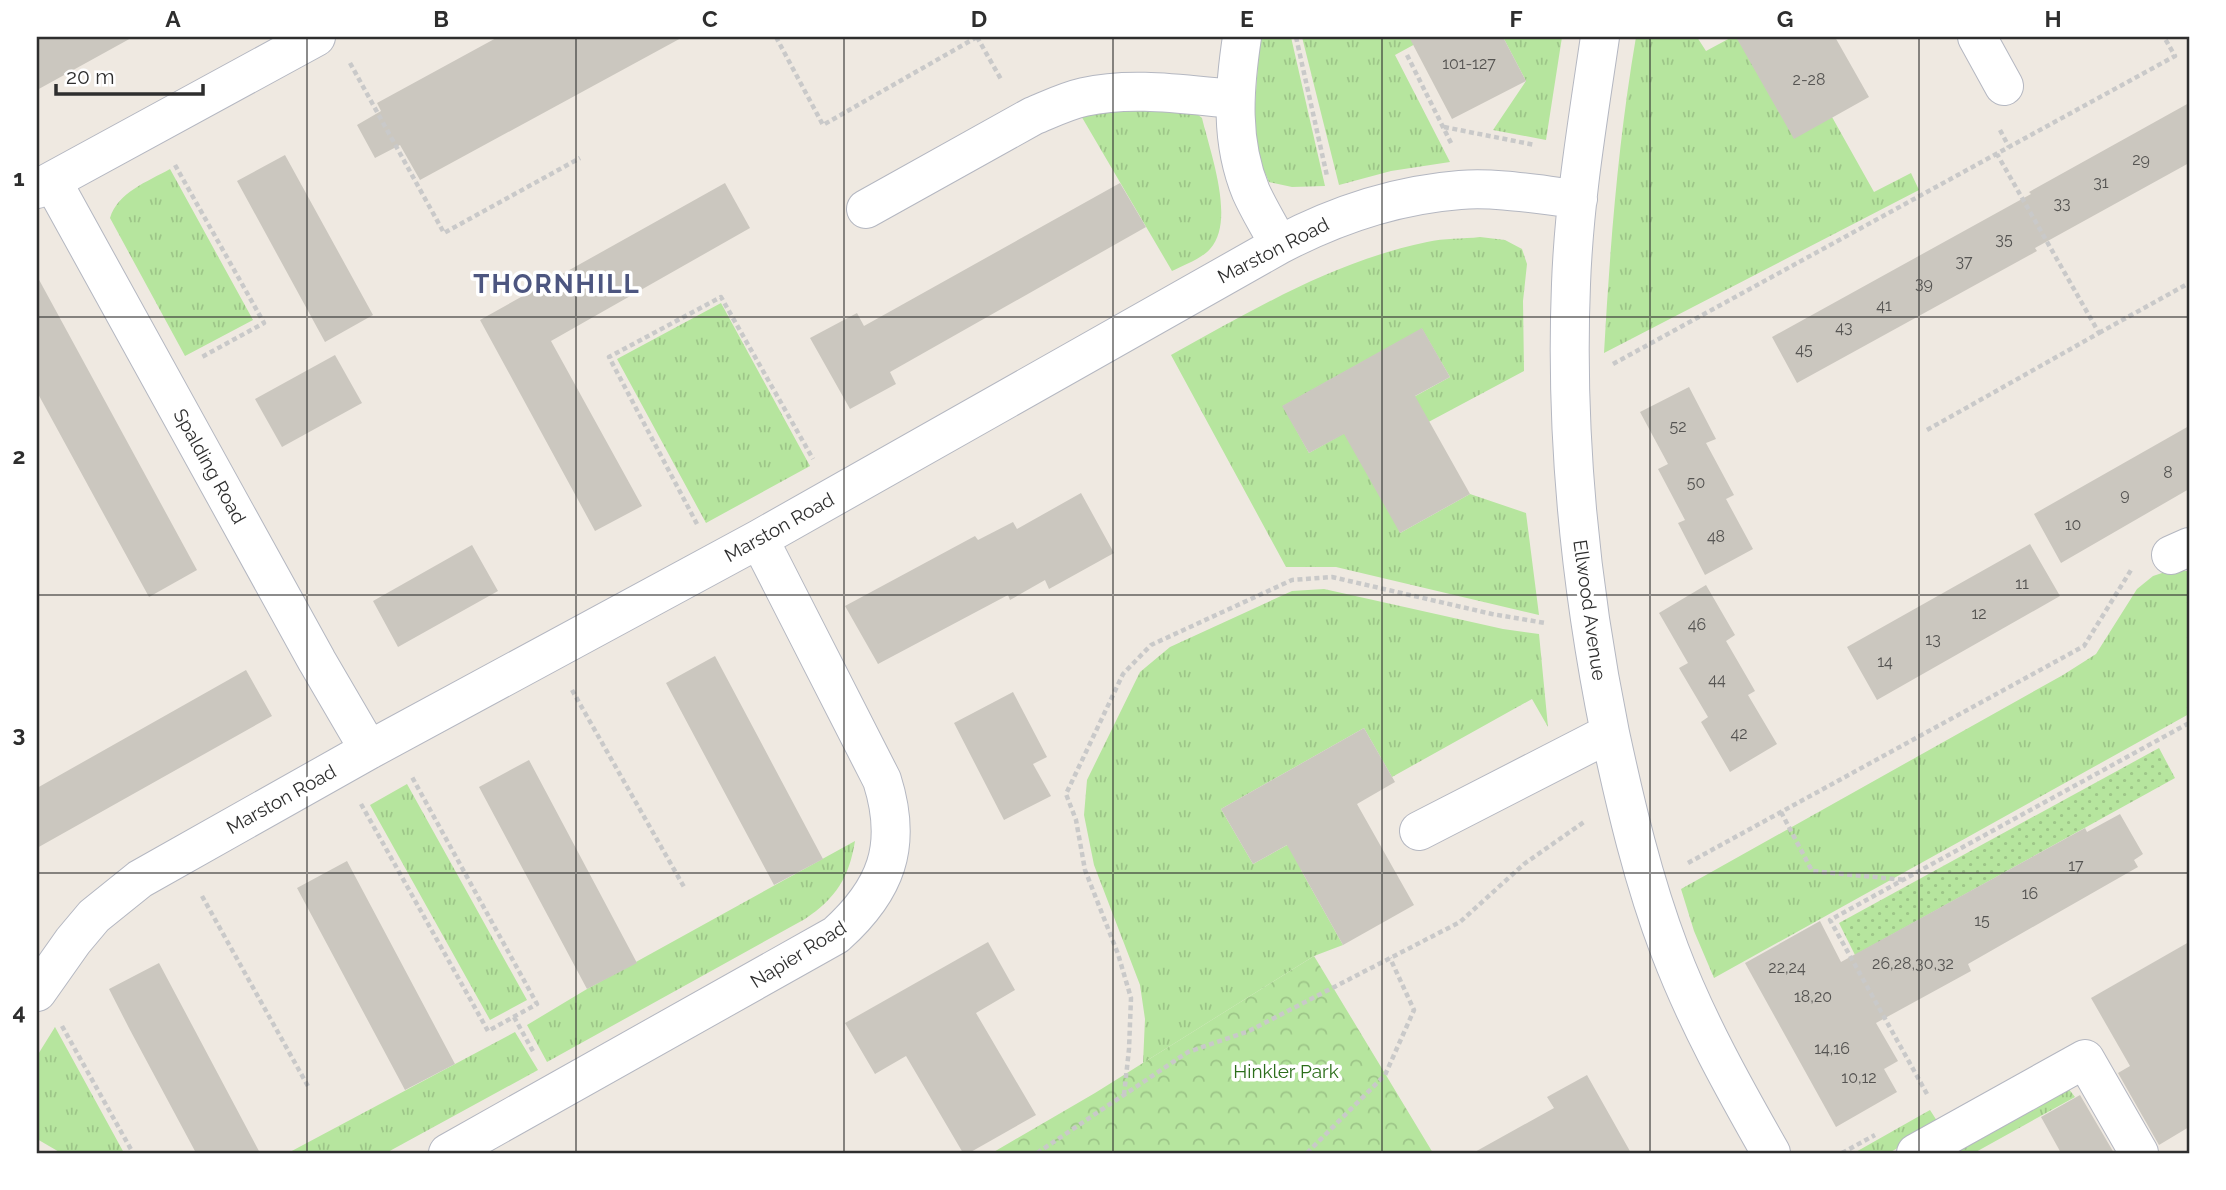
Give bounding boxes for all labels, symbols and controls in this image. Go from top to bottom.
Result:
text: A [165,5,181,32]
text: B [433,5,449,32]
text: C [702,5,718,32]
text: D [971,5,987,32]
text: E [1240,5,1254,32]
text: F [1509,5,1523,32]
text: G [1777,5,1793,32]
text: H [2044,5,2062,32]
scale bar [56,52,203,96]
house number: 101-127 [1442,54,1496,73]
text: 20 m [66,64,114,89]
house number: 2-28 [1793,70,1825,89]
house number: 29 [2132,150,2150,169]
text: 1 [13,164,25,191]
house number: 31 [2093,173,2109,192]
house number: 33 [2053,194,2071,213]
street label: Marston Road [1214,213,1332,287]
house number: 35 [1995,230,2013,249]
house number: 37 [1955,252,1973,271]
district label: THORNHILL [473,269,641,299]
house number: 39 [1915,274,1933,293]
house number: 41 [1876,296,1892,315]
house number: 43 [1835,318,1853,337]
house number: 45 [1795,340,1813,359]
street label: Spalding Road [169,405,251,527]
house number: 52 [1669,417,1687,436]
text: 2 [13,442,25,469]
house number: 8 [2163,463,2173,482]
house number: 50 [1687,473,1705,492]
house number: 9 [2120,485,2130,504]
street label: Marston Road [720,488,838,566]
house number: 10 [2065,515,2081,534]
house number: 48 [1707,527,1725,546]
street label: Ellwood Avenue [1569,538,1611,682]
house number: 11 [2015,574,2029,593]
house number: 12 [1971,604,1987,623]
house number: 46 [1688,615,1706,634]
house number: 13 [1925,630,1941,649]
house number: 14 [1877,652,1893,671]
house number: 44 [1708,670,1726,689]
text: 3 [13,720,25,747]
house number: 42 [1730,724,1748,743]
street label: Marston Road [222,760,340,838]
house number: 17 [2068,856,2084,875]
house number: 16 [2022,884,2038,903]
house number: 15 [1974,911,1990,930]
street label: Napier Road [746,916,850,992]
house number: 26,28,30,32 [1872,954,1954,973]
house number: 22,24 [1768,958,1806,977]
house number: 18,20 [1794,987,1832,1006]
text: 4 [12,998,26,1025]
house number: 14,16 [1814,1039,1850,1058]
park label: Hinkler Park [1233,1060,1339,1082]
house number: 10,12 [1841,1068,1877,1087]

